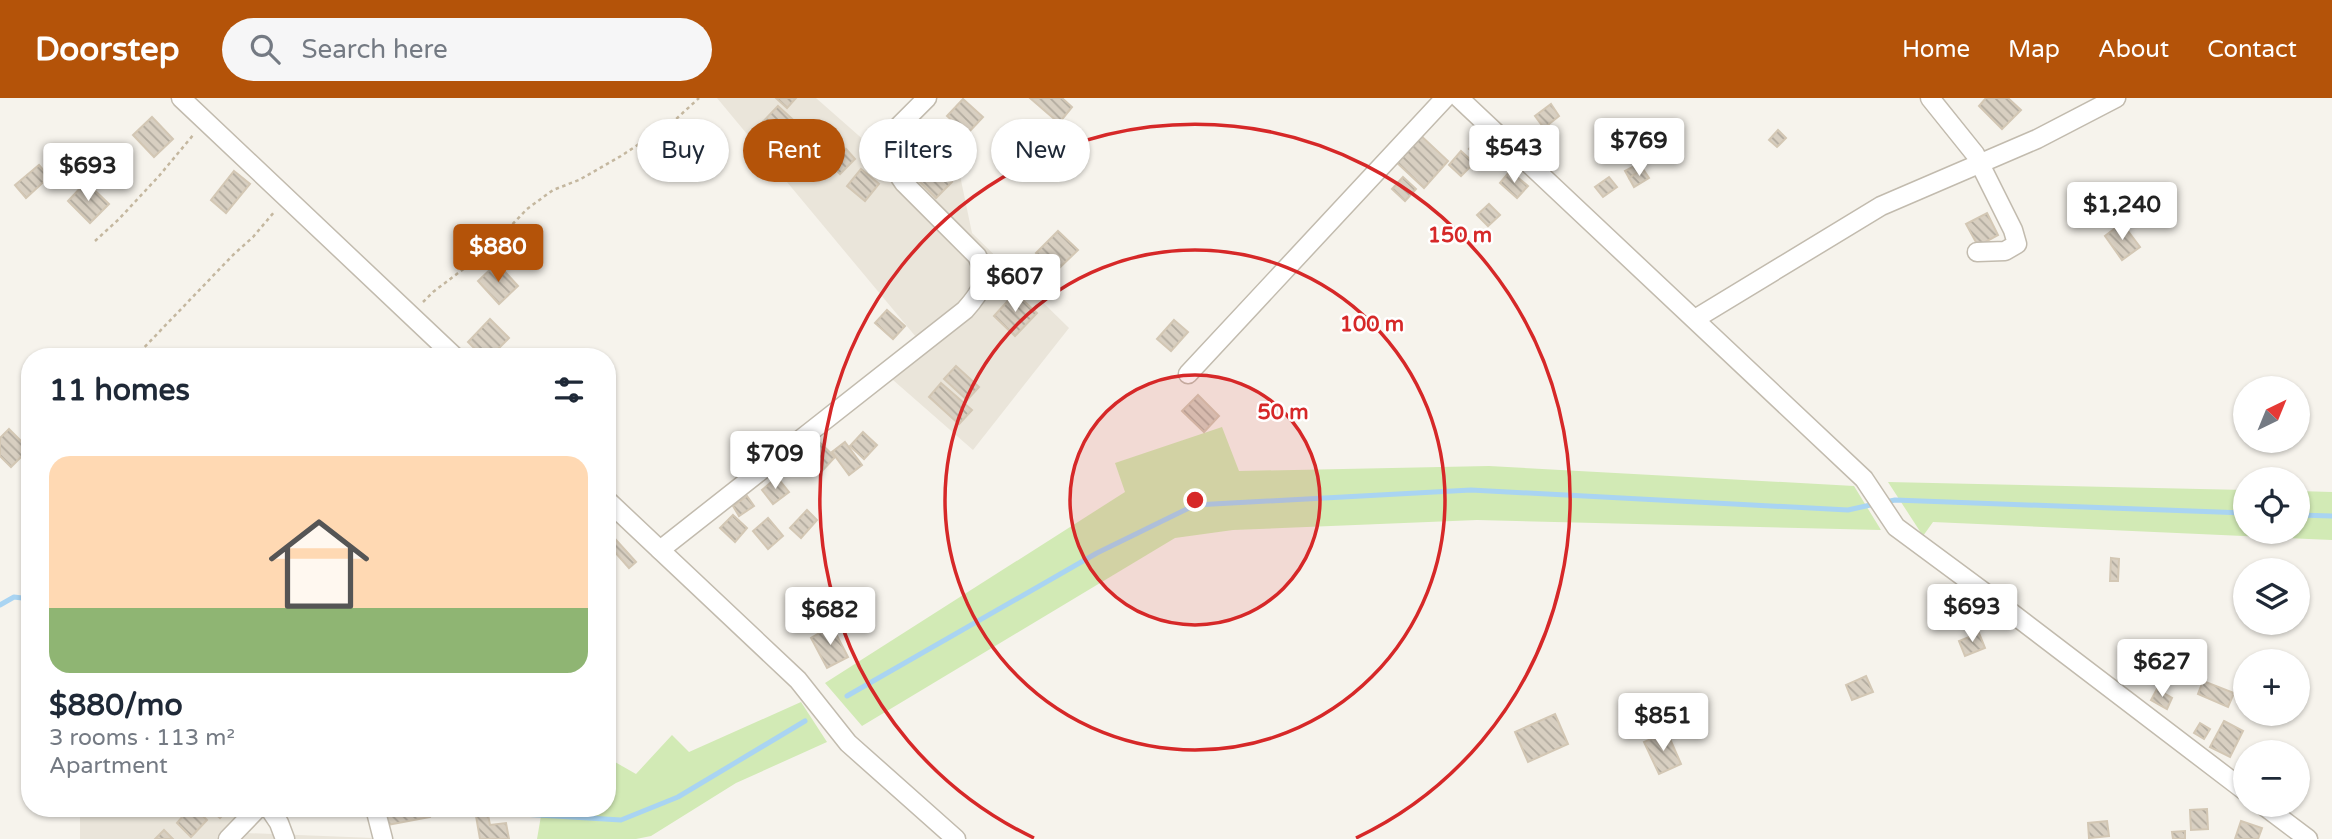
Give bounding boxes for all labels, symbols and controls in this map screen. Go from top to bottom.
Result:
search box [222,18,712,81]
text: Doorstep [35,30,180,69]
icon: search [246,30,284,68]
text: Search here [302,34,448,65]
text: Home [1902,35,1970,64]
text: Map [2008,35,2060,64]
text: About [2098,35,2169,64]
text: Contact [2207,35,2297,64]
pin: $769 [1598,118,1680,178]
chip: Buy [637,119,729,182]
chip: Rent [743,119,845,182]
chip: Filters [859,119,977,182]
chip: New [991,119,1090,182]
pin: $543 [1473,126,1555,185]
text: $769 [1610,127,1668,155]
text: $543 [1485,134,1543,162]
pin: $693 [47,144,129,203]
text: $693 [59,152,117,180]
pin: $1,240 [2065,183,2179,242]
text: $1,240 [2083,191,2161,219]
text: 150 m [1428,223,1492,248]
pin: $880 [457,225,539,284]
text: $880 [469,233,527,261]
pin: $607 [974,254,1056,314]
text: $607 [986,263,1044,291]
text: 100 m [1340,312,1404,337]
icon: filters [550,371,588,409]
text: 11 homes [49,372,190,409]
north arrow [2233,376,2310,453]
map controls [2233,376,2310,817]
text: 50 m [1257,400,1309,425]
pin: $709 [734,432,816,491]
text: $709 [746,440,804,468]
button: locate [2233,467,2310,544]
centre of rings [1183,488,1207,512]
icon: home [256,501,382,627]
button: layers [2233,558,2310,635]
pin: $693 [1931,584,2013,644]
pin: $682 [789,588,871,647]
text: $693 [1943,593,2001,621]
text: $682 [801,596,859,624]
pin: $627 [2121,640,2203,699]
text: $627 [2133,648,2191,676]
button: + [2233,649,2310,726]
text: $880/mo [49,687,183,724]
pin: $851 [1622,694,1704,753]
text: $851 [1634,702,1692,730]
text: 3 rooms · 113 m² [49,724,235,752]
button: − [2233,740,2310,817]
text: Apartment [49,752,168,780]

